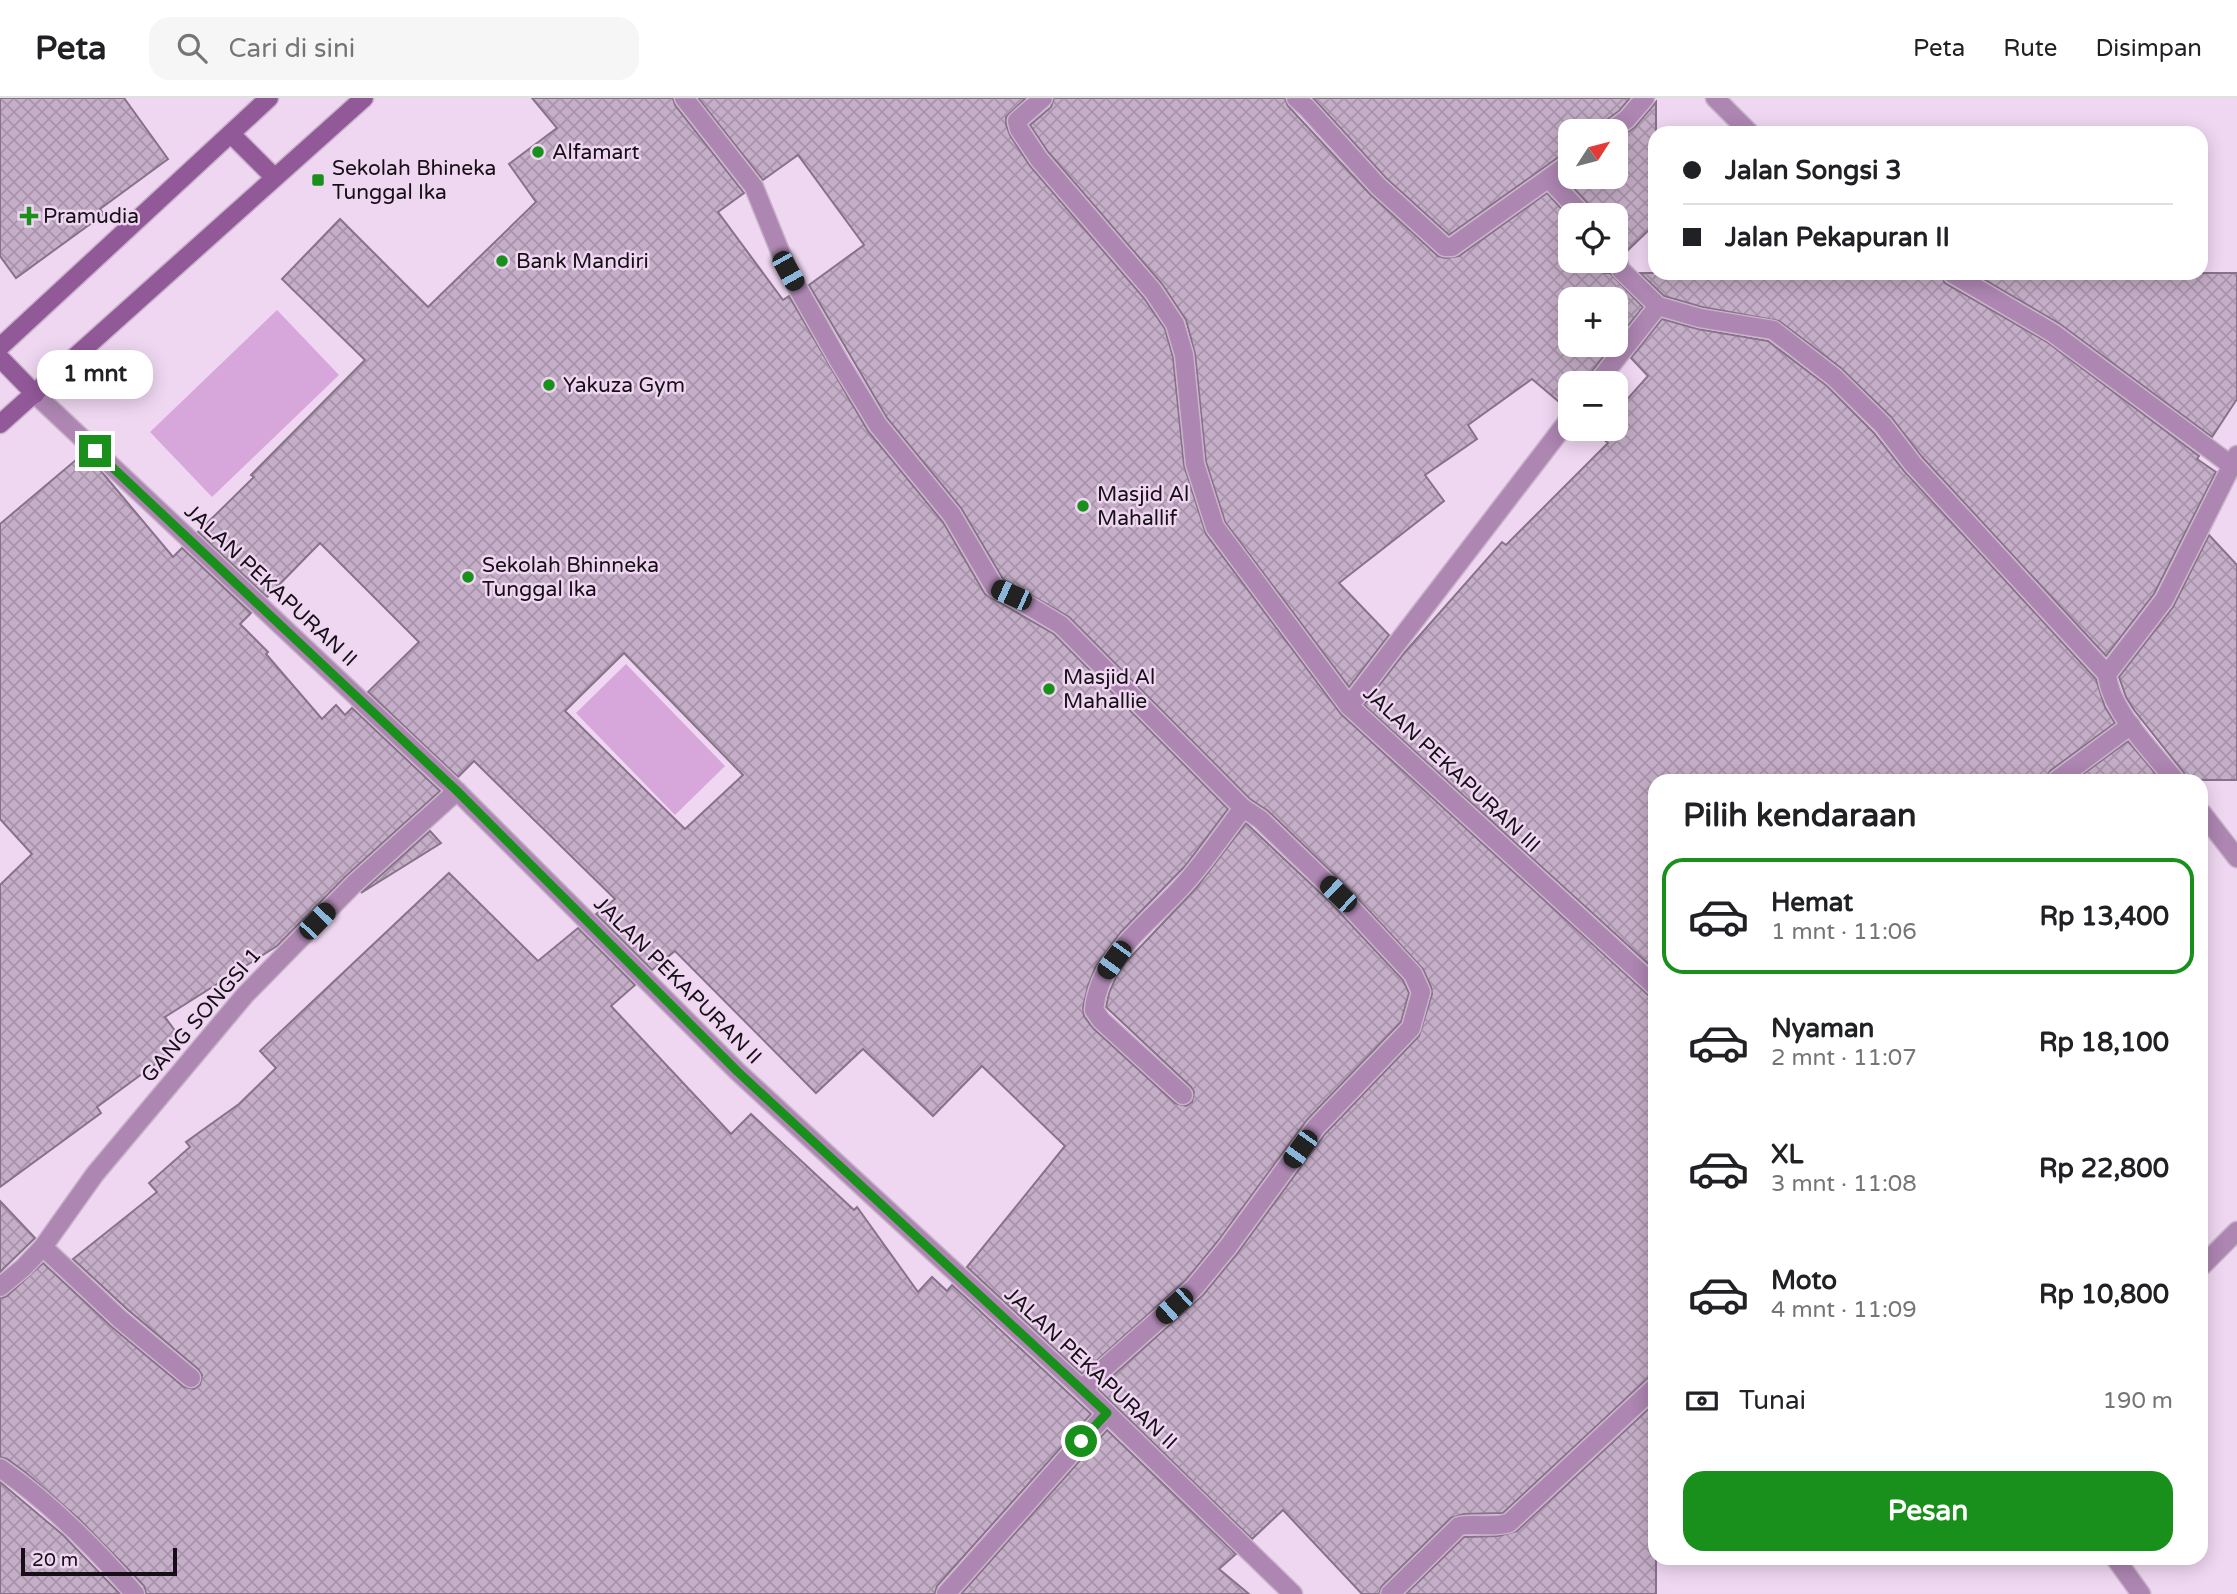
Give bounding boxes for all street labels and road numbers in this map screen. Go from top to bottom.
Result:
street label: JALAN PEKAPURAN II [179,499,362,672]
street label: JALAN PEKAPURAN III [1358,681,1545,858]
street label: JALAN PEKAPURAN II [589,891,767,1069]
street label: GANG SONGSI 1 [136,943,267,1088]
street label: JALAN PEKAPURAN II [999,1282,1182,1455]

